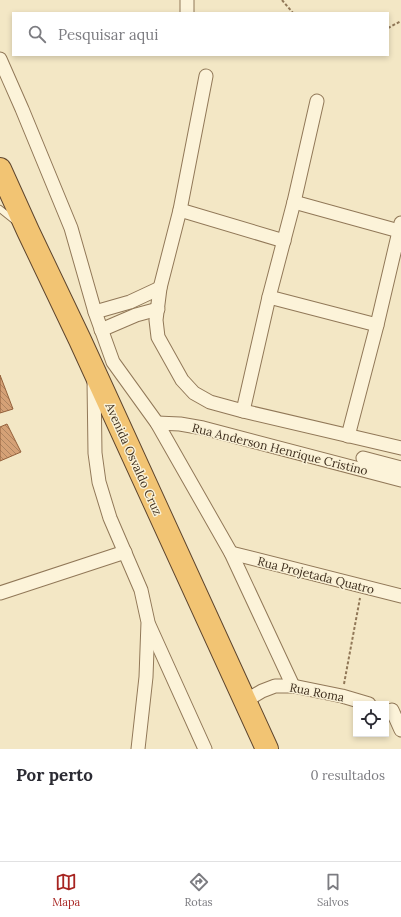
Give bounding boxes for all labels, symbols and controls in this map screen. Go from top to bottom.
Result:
search box [12,12,389,56]
icon: search [26,23,48,45]
text: Pesquisar aqui [58,25,158,44]
street label: Avenida Osvaldo Cruz [102,399,166,518]
street label: Rua Anderson Henrique Cristino [190,420,370,478]
street label: Rua Projetada Quatro [256,553,376,597]
street label: Rua Roma [288,679,346,705]
map controls [353,701,389,737]
button: locate [353,701,389,737]
text: Por perto [16,764,93,786]
text: 0 resultados [310,767,385,784]
tab: Mapa [52,871,80,909]
tab: Rotas [184,871,213,909]
tab: Salvos [317,871,349,909]

